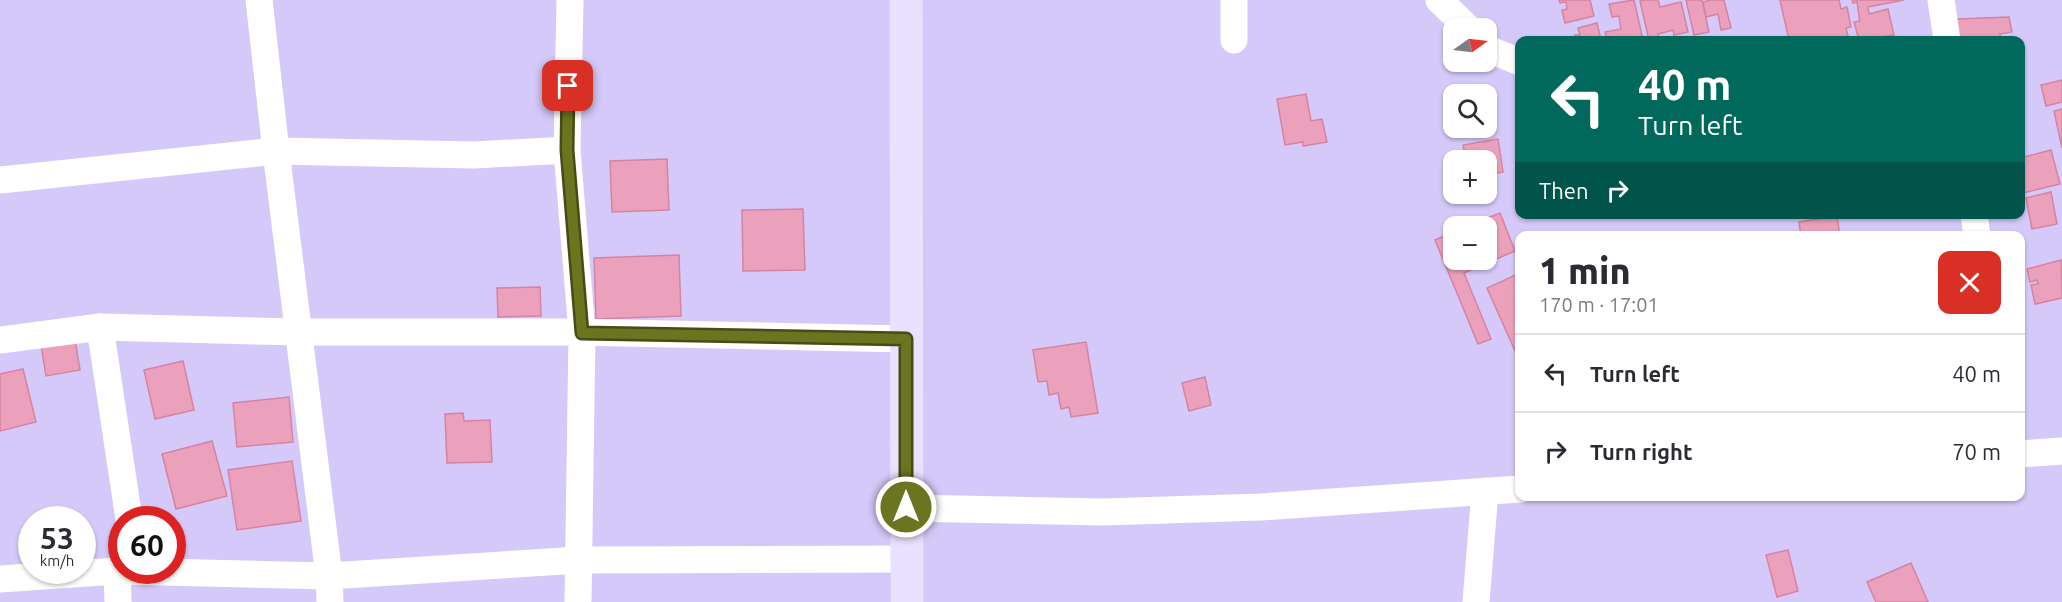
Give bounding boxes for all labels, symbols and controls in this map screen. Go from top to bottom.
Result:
north arrow [1443,18,1497,72]
map controls [1443,18,1497,270]
pin [542,60,593,111]
icon: left [1539,60,1617,138]
text: 40 m [1638,61,1732,108]
icon: arrive [551,69,584,102]
button: search [1443,84,1497,138]
text: Turn left [1638,110,1742,140]
button: + [1443,150,1497,204]
icon: right [1601,174,1634,207]
text: Then [1539,178,1589,203]
button: − [1443,216,1497,270]
text: 1 min [1539,250,1631,291]
button: close [1938,251,2001,314]
text: 170 m · 17:01 [1539,293,1659,316]
icon: left [1539,357,1572,390]
text: Turn left [1590,361,1680,386]
text: 40 m [1952,361,2001,386]
icon: right [1539,435,1572,468]
text: Turn right [1590,439,1692,464]
text: 70 m [1952,439,2001,464]
position arrow [874,475,938,539]
speed limit sign: 60 [108,506,186,584]
text: 53 [40,521,74,555]
text: km/h [40,552,74,569]

